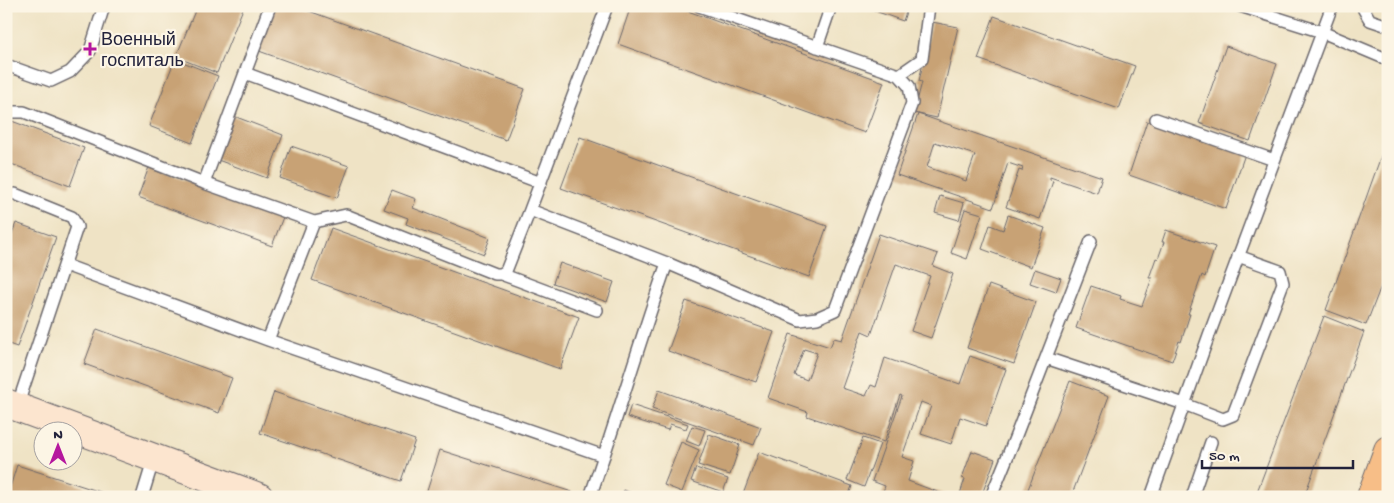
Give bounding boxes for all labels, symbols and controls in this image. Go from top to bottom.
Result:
place label: Военный госпиталь [101,31,184,73]
marker: Военный госпиталь [83,42,97,56]
north arrow [32,420,82,470]
text: N [53,427,63,444]
scale bar [1202,438,1353,470]
text: 50 m [1209,448,1240,466]

